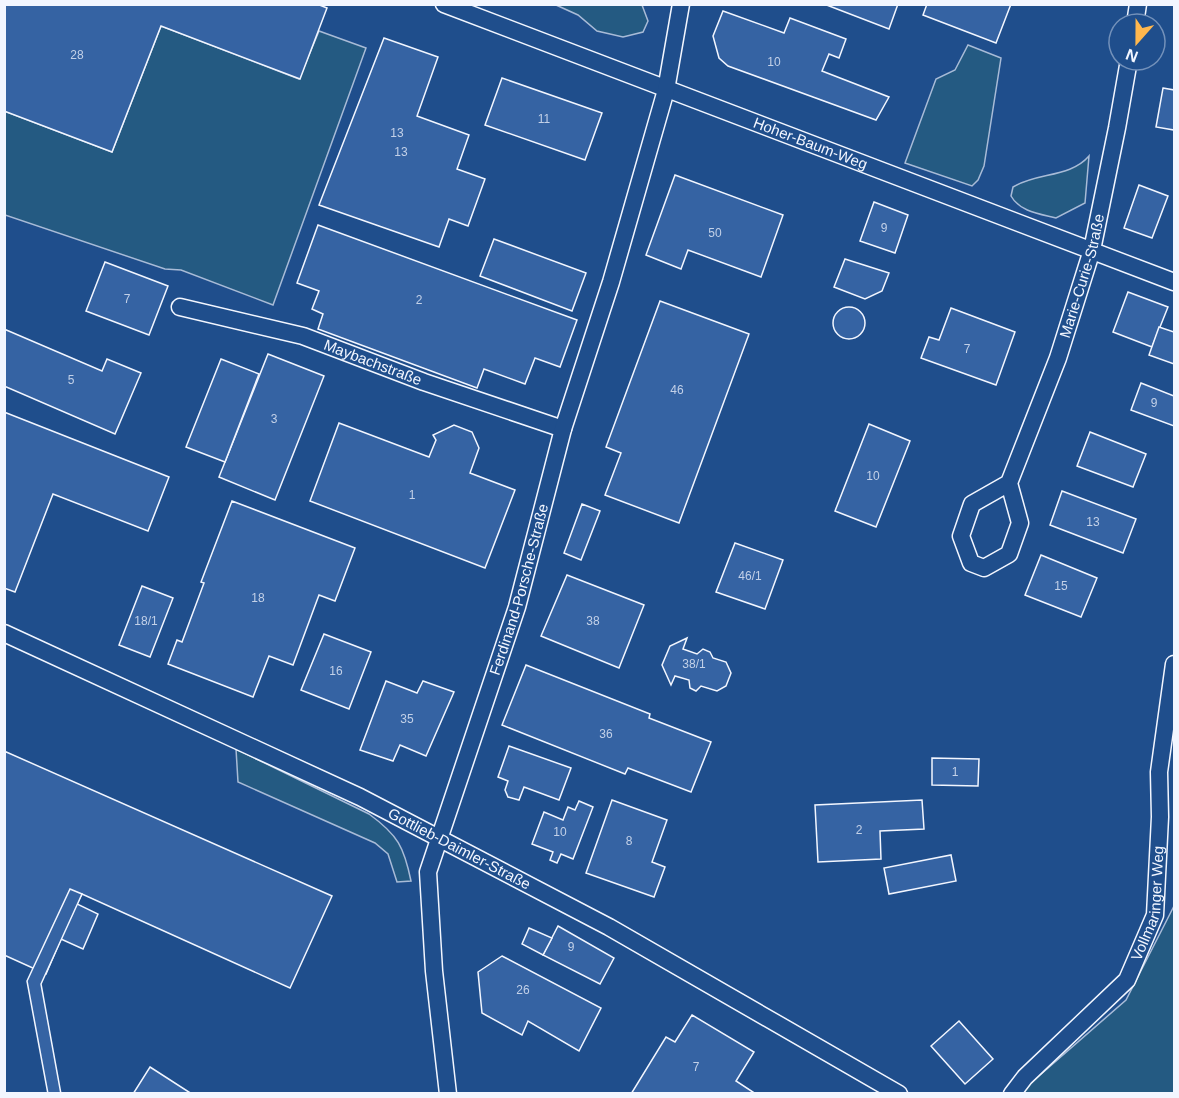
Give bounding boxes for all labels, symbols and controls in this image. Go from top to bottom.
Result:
north arrow [1107,12,1167,72]
text: N [1123,46,1140,66]
house number: 28 [70,48,84,62]
house number: 10 [767,55,781,69]
house number: 11 [538,112,551,126]
street label: Hoher-Baum-Weg [751,114,870,172]
house number: 13 [390,126,404,140]
house number: 13 [394,145,408,159]
street label: Marie-Curie-Straße [1056,212,1107,340]
house number: 9 [881,221,888,235]
house number: 50 [708,226,722,240]
house number: 7 [124,292,131,306]
house number: 2 [416,293,423,307]
street label: Maybachstraße [322,336,424,388]
house number: 7 [964,342,971,356]
house number: 5 [68,373,75,387]
house number: 46 [670,383,684,397]
house number: 9 [1151,396,1158,410]
house number: 3 [271,412,278,426]
house number: 10 [866,469,880,483]
house number: 1 [409,488,416,502]
street label: Ferdinand-Porsche-Straße [486,502,551,677]
house number: 13 [1086,515,1100,529]
house number: 46/1 [738,569,762,583]
house number: 15 [1054,579,1068,593]
house number: 18 [251,591,265,605]
house number: 18/1 [134,614,158,628]
house number: 38 [586,614,600,628]
house number: 38/1 [682,657,706,671]
house number: 16 [329,664,343,678]
house number: 35 [400,712,414,726]
house number: 36 [599,727,613,741]
house number: 1 [952,765,959,779]
street label: Gottlieb-Daimler-Straße [385,804,534,893]
house number: 2 [856,823,863,837]
house number: 10 [553,825,567,839]
house number: 8 [626,834,633,848]
street label: Vollmaringer Weg [1127,845,1167,963]
house number: 9 [568,940,575,954]
house number: 26 [516,983,530,997]
house number: 7 [693,1060,700,1074]

